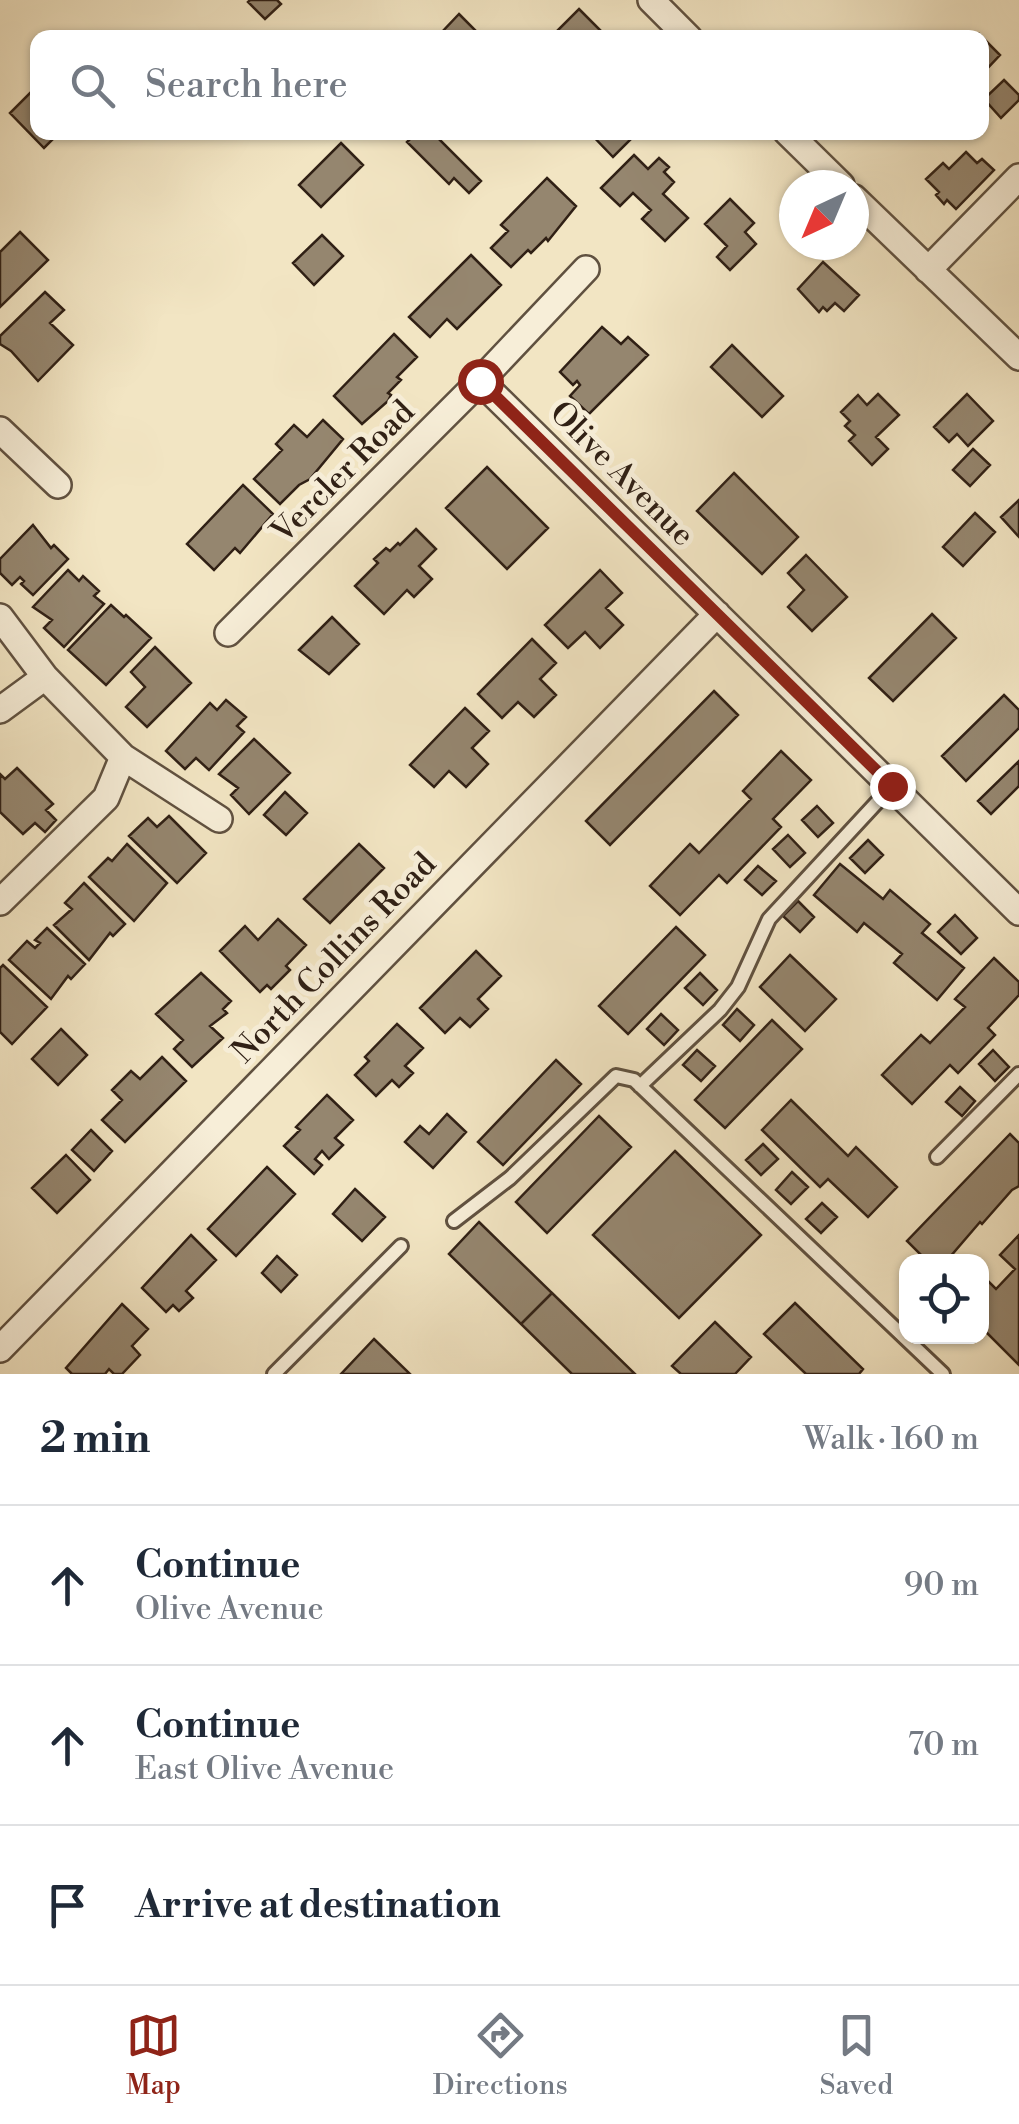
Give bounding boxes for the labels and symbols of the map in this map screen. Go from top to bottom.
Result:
north arrow [779,170,869,260]
route start [458,359,504,405]
street label: Vercler Road [262,392,423,553]
street label: Olive Avenue [541,393,703,555]
route end [870,764,916,810]
street label: North Collins Road [223,845,445,1071]

